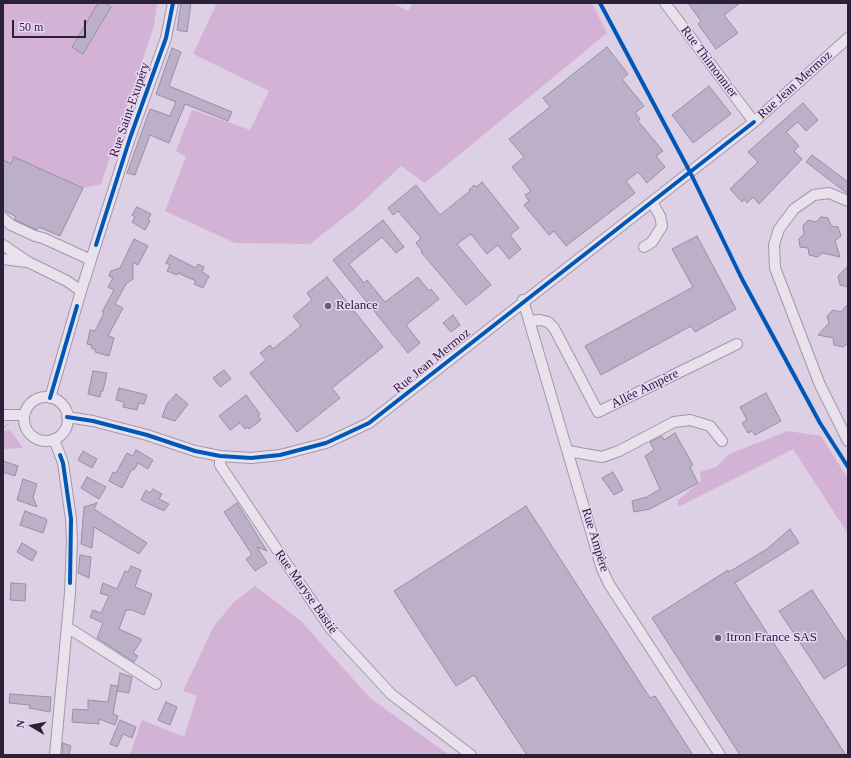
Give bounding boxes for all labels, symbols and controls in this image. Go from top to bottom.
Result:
scale bar [14,12,88,38]
text: 50 m [19,20,43,34]
street label: Rue Thimonnier [677,23,741,101]
street label: Rue Jean Mermoz [755,48,835,122]
street label: Rue Saint-Exupéry [106,61,154,159]
place label: Relance [336,298,378,314]
marker: Relance [323,301,333,311]
street label: Rue Jean Mermoz [390,325,474,397]
street label: Allée Ampère [609,366,681,412]
street label: Rue Ampère [578,506,612,574]
street label: Rue Maryse Bastié [271,547,341,637]
place label: Itron France SAS [726,630,817,646]
marker: Itron France SAS [713,633,723,643]
north arrow [12,706,52,746]
text: N [14,719,27,729]

